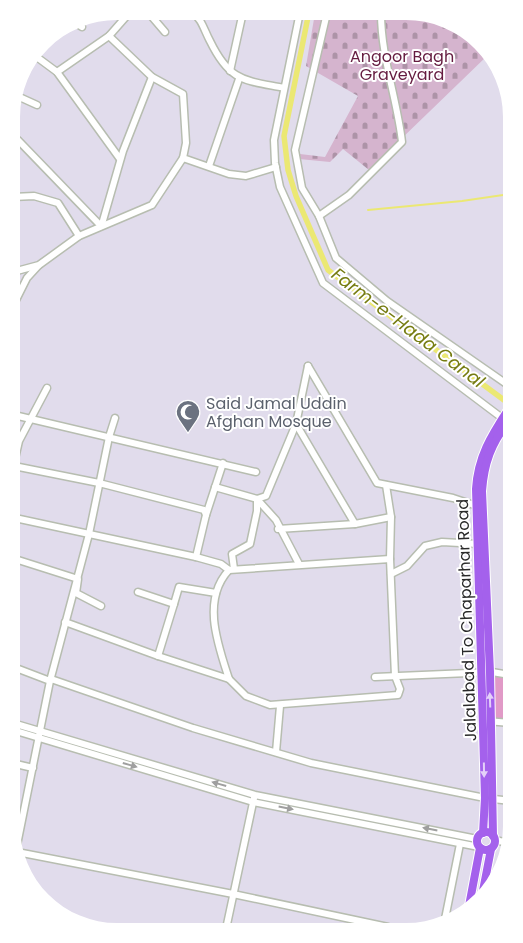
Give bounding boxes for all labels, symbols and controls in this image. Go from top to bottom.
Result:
park label: Angoor Bagh Graveyard [350,45,454,86]
water label: Farm-e-Hada Canal [327,262,491,394]
place label: Said Jamal Uddin Afghan Mosque [206,392,347,433]
mosque icon: Said Jamal Uddin Afghan Mosque [175,399,201,433]
street label: Jalalabad To Chaparhar Road [451,498,482,742]
one-way arrow [486,692,494,708]
one-way arrow [122,762,137,770]
one-way arrow [480,762,488,778]
one-way arrow [212,780,227,788]
one-way arrow [279,805,295,813]
one-way arrow [422,825,437,833]

